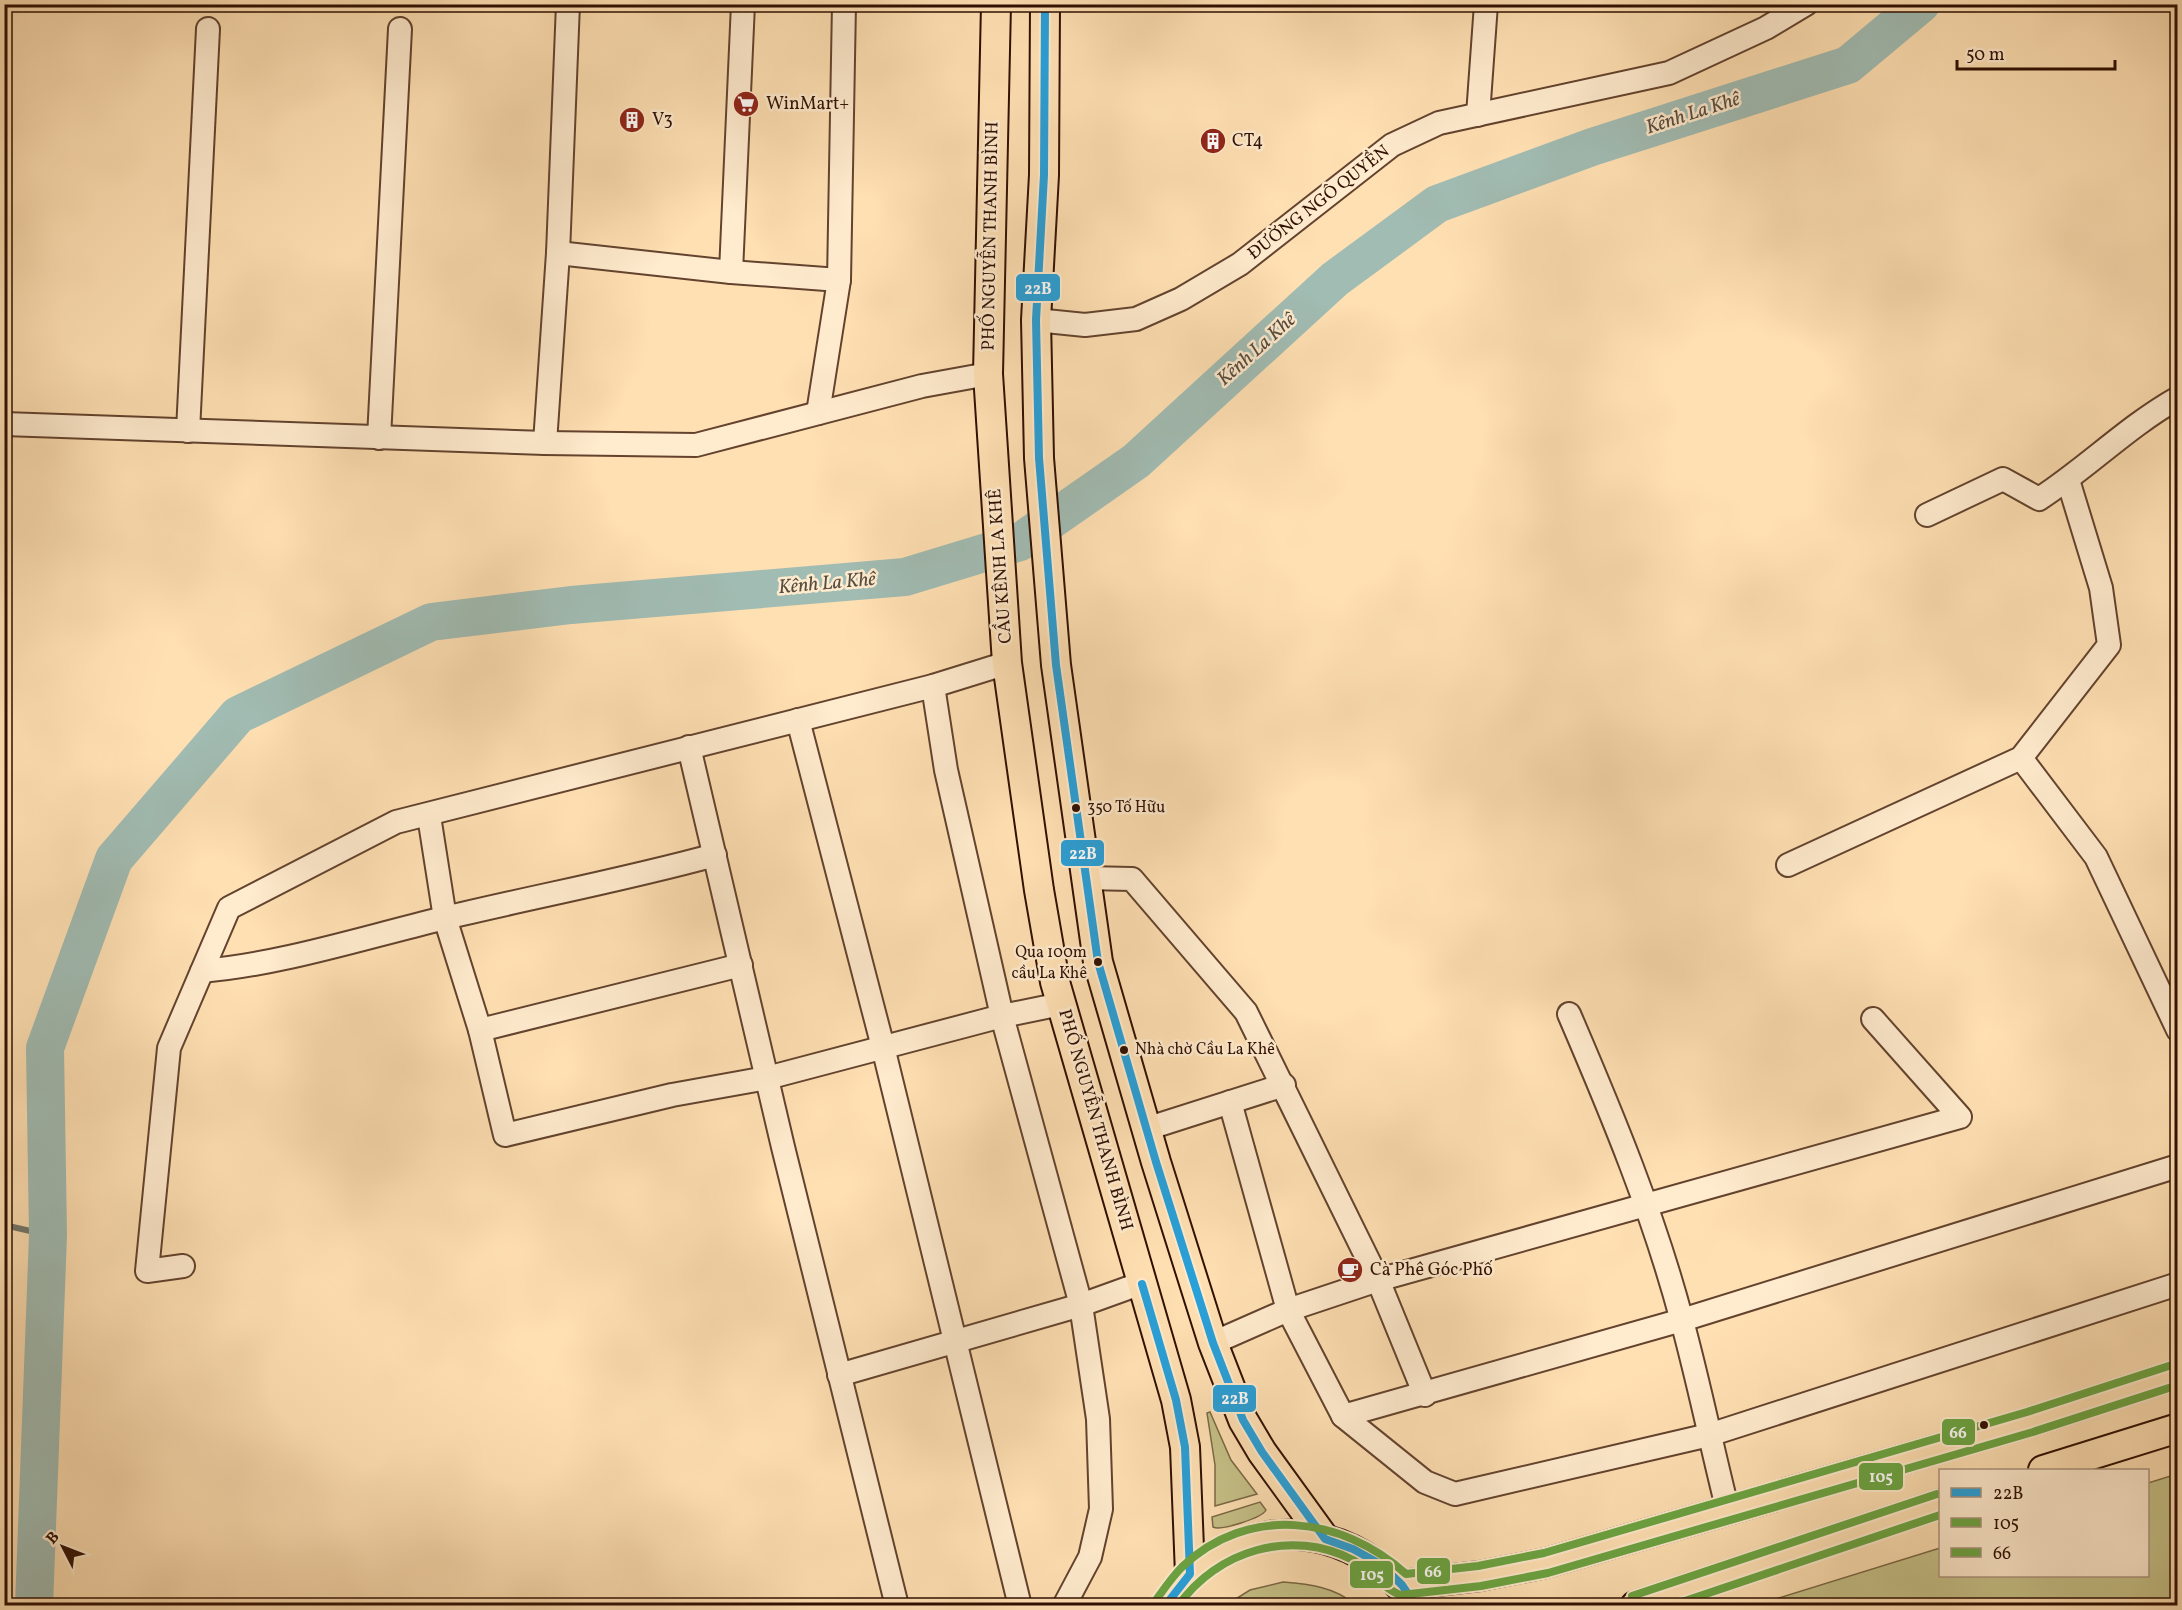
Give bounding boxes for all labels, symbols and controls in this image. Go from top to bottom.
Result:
scale bar [1957,33,2114,71]
text: 50 m [1966,43,2005,68]
water label: Kênh La Khê [1642,85,1745,142]
supermarket icon: WinMart+ [731,89,761,119]
place label: WinMart+ [766,92,849,117]
building icon: V3 [617,105,647,135]
place label: V3 [652,108,673,133]
street label: PHỐ NGUYỄN THANH BÌNH [973,121,1005,351]
building icon: CT4 [1198,126,1228,156]
place label: CT4 [1232,129,1263,154]
street label: ĐƯỜNG NGÔ QUYỀN [1241,137,1395,266]
line badge: 22B [1015,273,1061,302]
text: 22B [1024,279,1052,301]
water label: Kênh La Khê [1211,306,1304,393]
street label: CẦU KÊNH LA KHÊ [980,487,1019,645]
water label: Kênh La Khê [777,566,879,602]
place label: 350 Tố Hữu [1087,797,1165,819]
marker: 350 Tố Hữu [1070,802,1082,814]
line badge: 22B [1060,839,1105,867]
text: 22B [1069,844,1097,866]
place label: Qua 100m cầu La Khê [1012,942,1087,985]
marker: Qua 100m cầu La Khê [1092,956,1104,968]
street label: PHỐ NGUYỄN THANH BÌNH [1051,1005,1142,1234]
place label: Nhà chờ Cầu La Khê [1135,1039,1275,1061]
marker: Nhà chờ Cầu La Khê [1118,1044,1130,1056]
cafe icon: Cà Phê Góc Phố [1335,1255,1365,1285]
place label: Cà Phê Góc Phố [1370,1258,1493,1283]
line badge: 22B [1212,1384,1257,1413]
text: 22B [1221,1389,1249,1411]
line badge: 66 [1941,1418,1976,1446]
unlabelled marker [1978,1419,1990,1431]
text: 66 [1949,1423,1967,1445]
line badge: 105 [1858,1462,1904,1491]
text: 105 [1869,1467,1893,1489]
legend [1939,1469,2149,1577]
text: 22B [1993,1482,2024,1507]
text: 105 [1993,1512,2019,1537]
north arrow [33,1517,93,1577]
text: B [42,1527,65,1550]
text: 66 [1993,1542,2011,1567]
line badge: 66 [1416,1557,1451,1585]
line badge: 105 [1349,1560,1394,1589]
text: 66 [1424,1562,1442,1584]
text: 105 [1360,1565,1384,1587]

